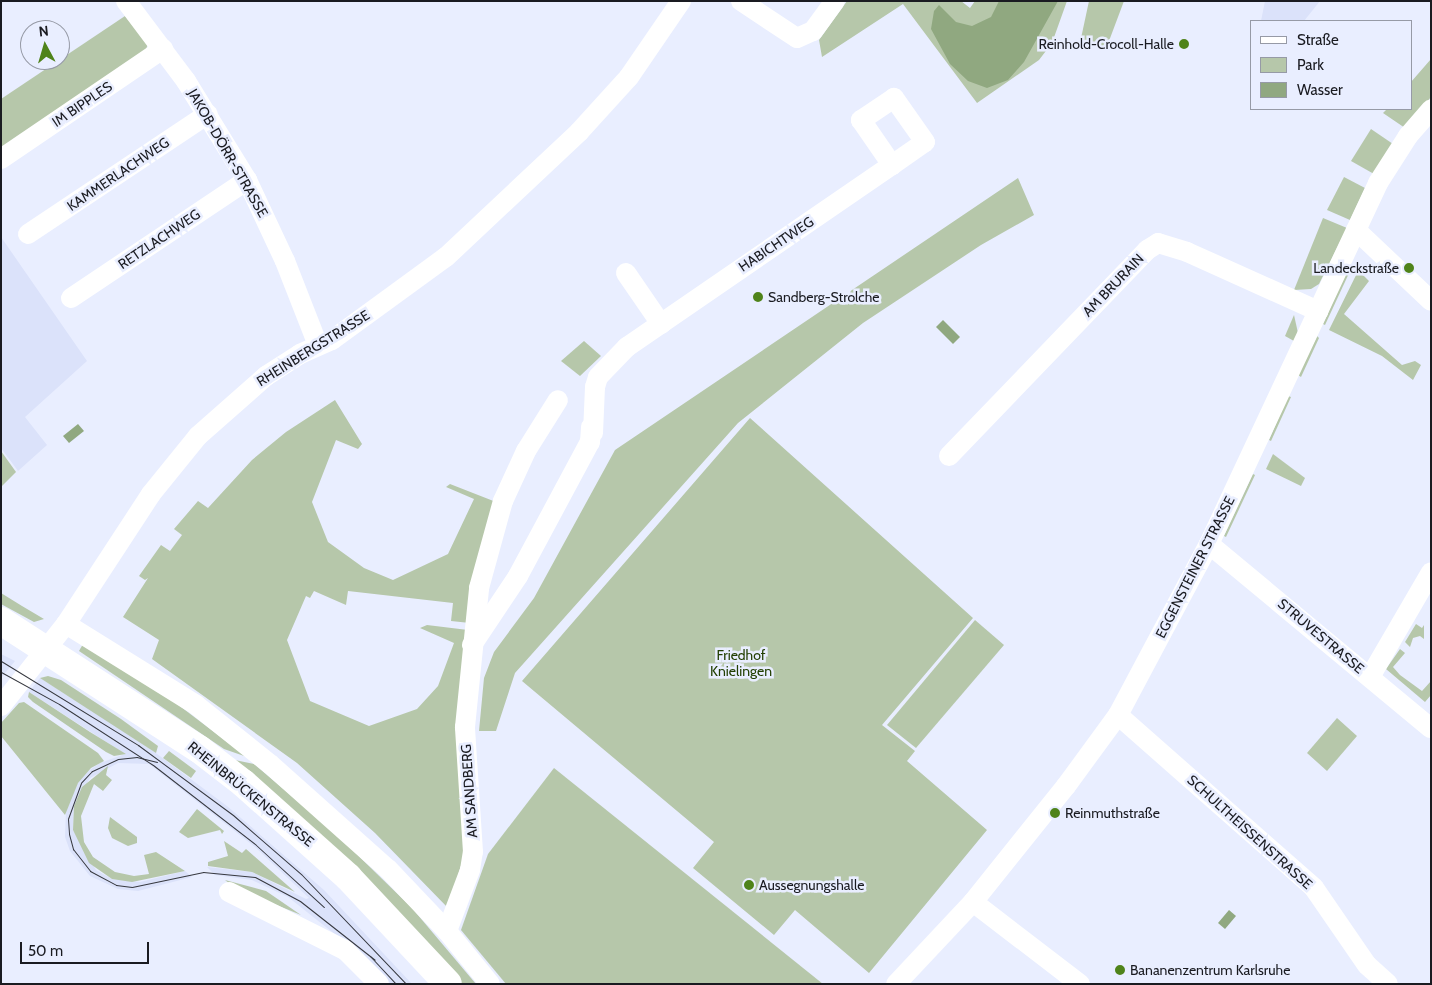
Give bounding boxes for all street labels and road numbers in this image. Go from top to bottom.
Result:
street label: IM BIPPLES [49,78,115,130]
street label: JAKOB-DÖRR-STRASSE [184,86,272,220]
street label: KAMMERLACHWEG [64,134,172,214]
street label: RETZLACHWEG [115,205,203,273]
street label: HABICHTWEG [735,213,817,275]
street label: AM BRURAIN [1079,250,1147,320]
street label: RHEINBERGSTRASSE [253,306,373,390]
street label: EGGENSTEINER STRASSE [1152,493,1238,641]
street label: STRUVESTRASSE [1274,595,1368,677]
street label: RHEINBRÜCKENSTRASSE [185,738,317,850]
street label: AM SANDBERG [457,744,481,838]
street label: SCHULTHEISSENSTRASSE [1184,771,1316,893]

